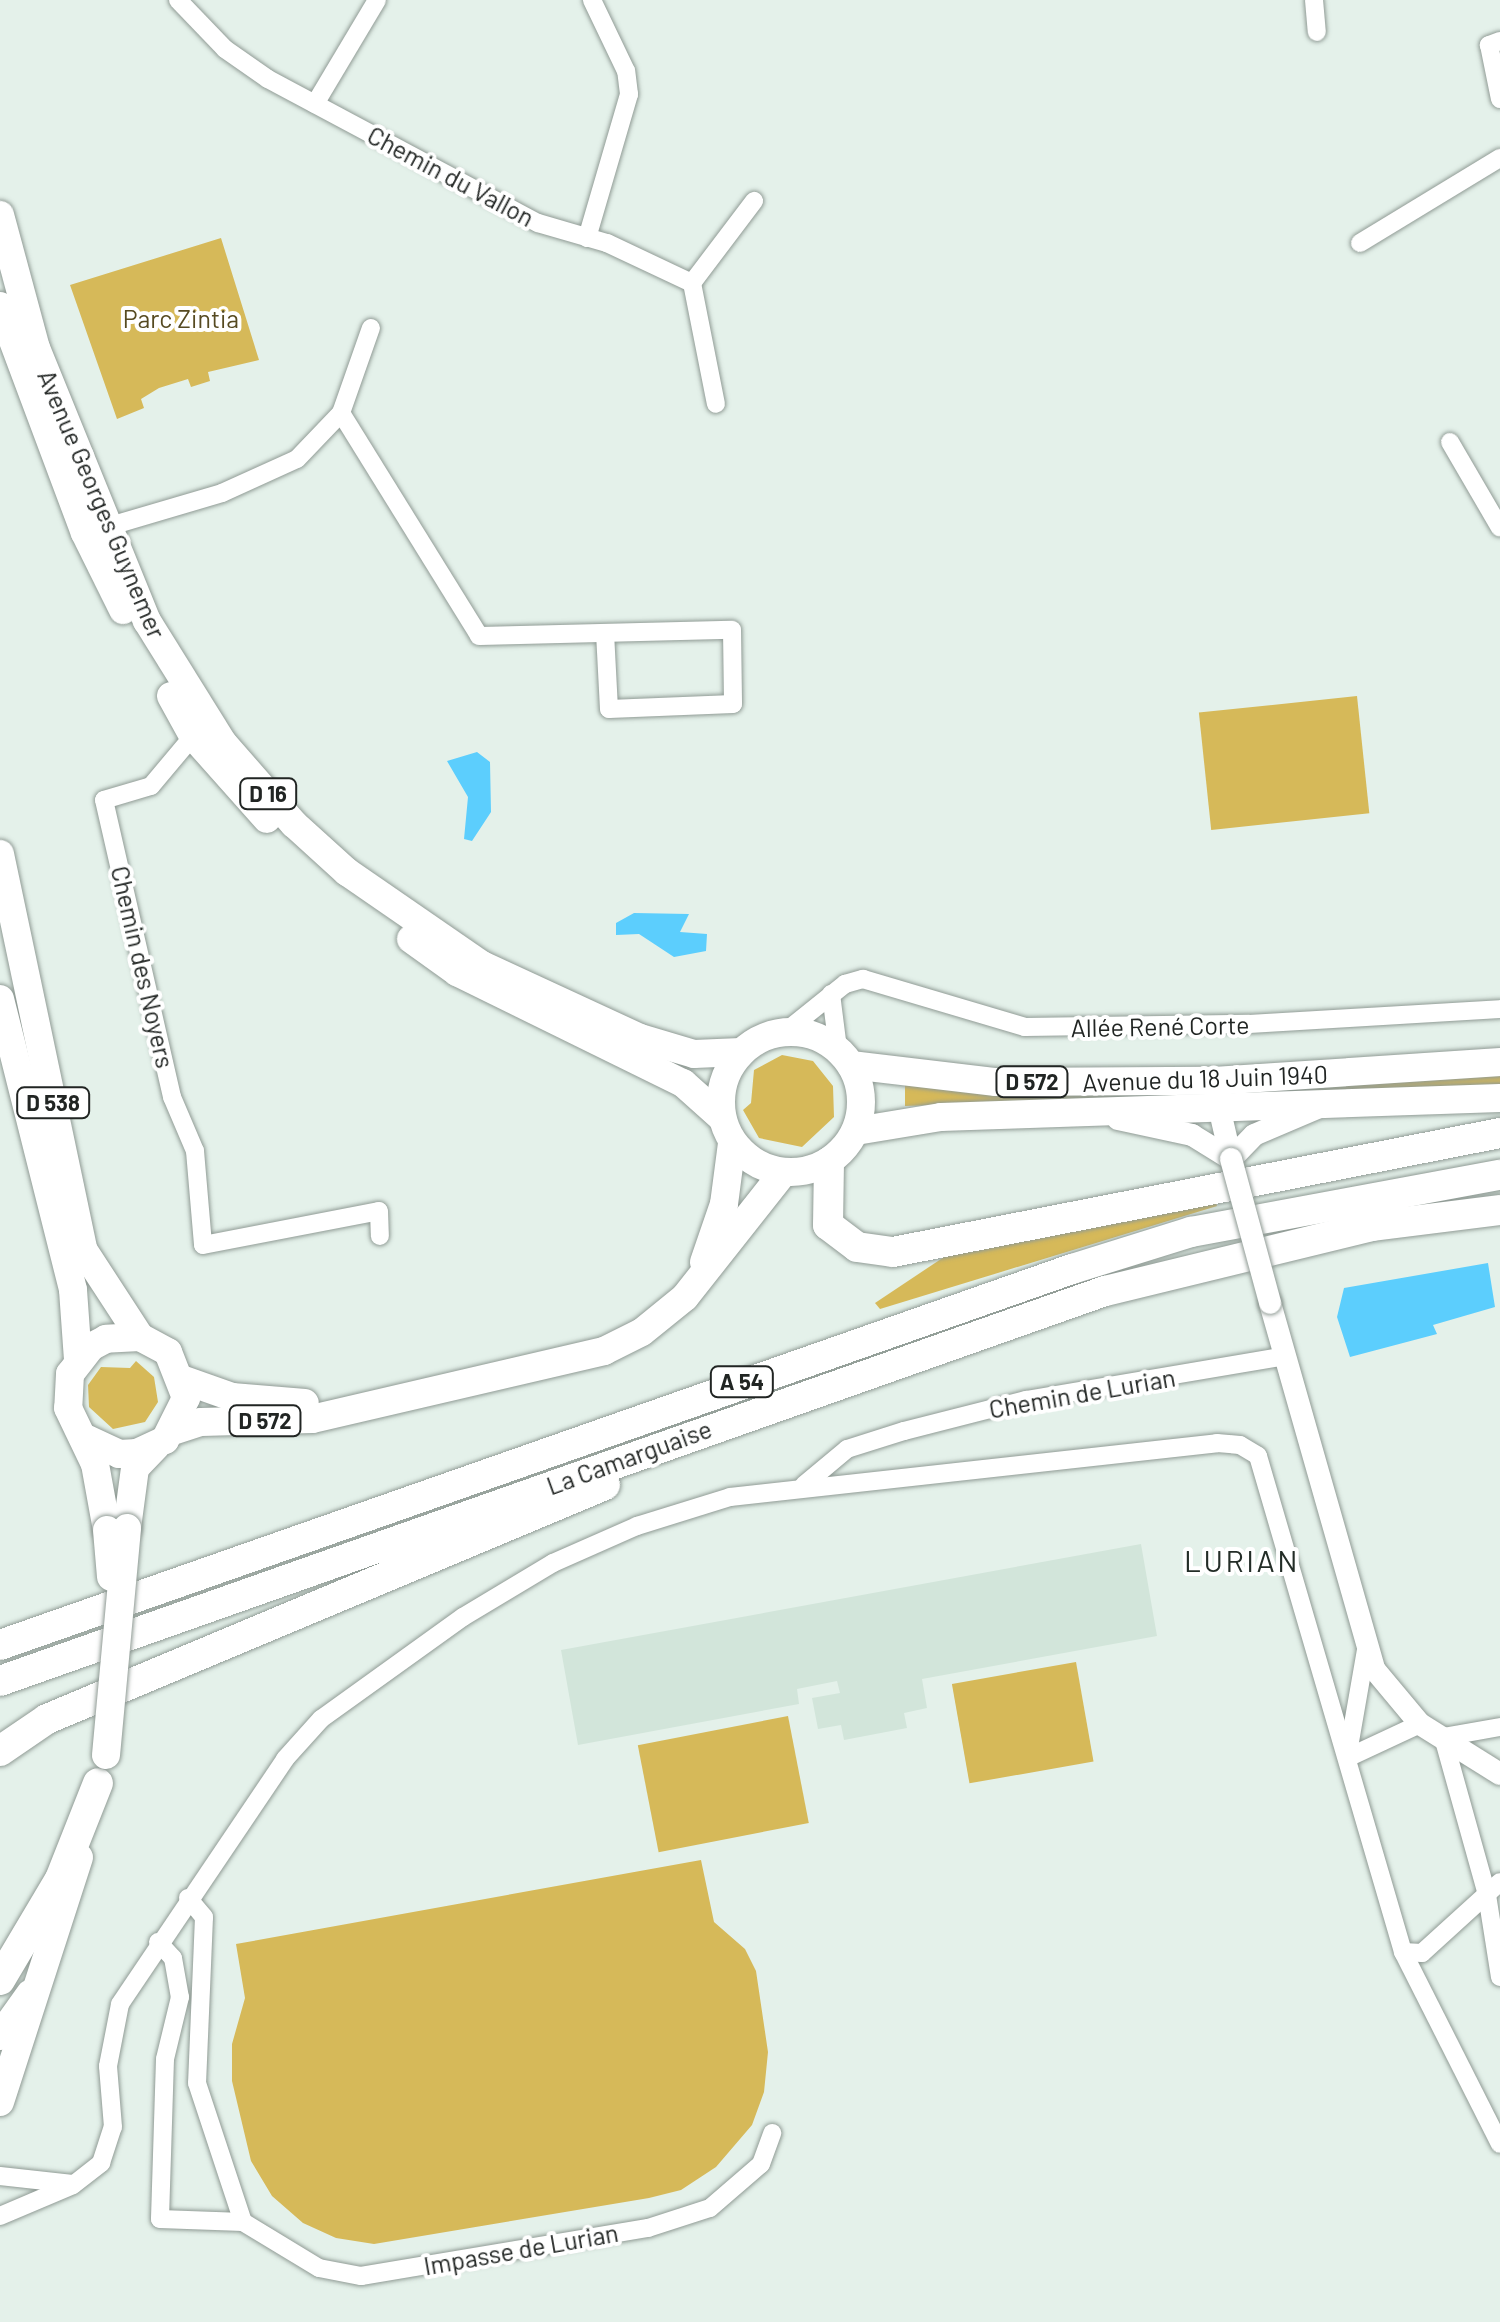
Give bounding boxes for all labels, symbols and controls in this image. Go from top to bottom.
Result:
street label: Chemin du Vallon [363,119,539,233]
park label: Parc Zintia [123,303,239,333]
street label: Avenue Georges Guynemer [32,365,172,643]
road number: D 16 [238,777,298,811]
street label: Chemin des Noyers [105,863,181,1071]
street label: Allée René Corte [1070,1009,1250,1043]
street label: Avenue du 18 Juin 1940 [1082,1059,1328,1097]
road number: D 572 [994,1065,1070,1099]
road number: D 538 [15,1086,90,1120]
street label: Chemin de Lurian [987,1362,1177,1424]
road number: A 54 [710,1365,774,1399]
road number: D 572 [228,1404,302,1438]
street label: La Camarguaise [542,1413,716,1501]
district label: LURIAN [1184,1542,1300,1578]
street label: Impasse de Lurian [421,2217,621,2281]

